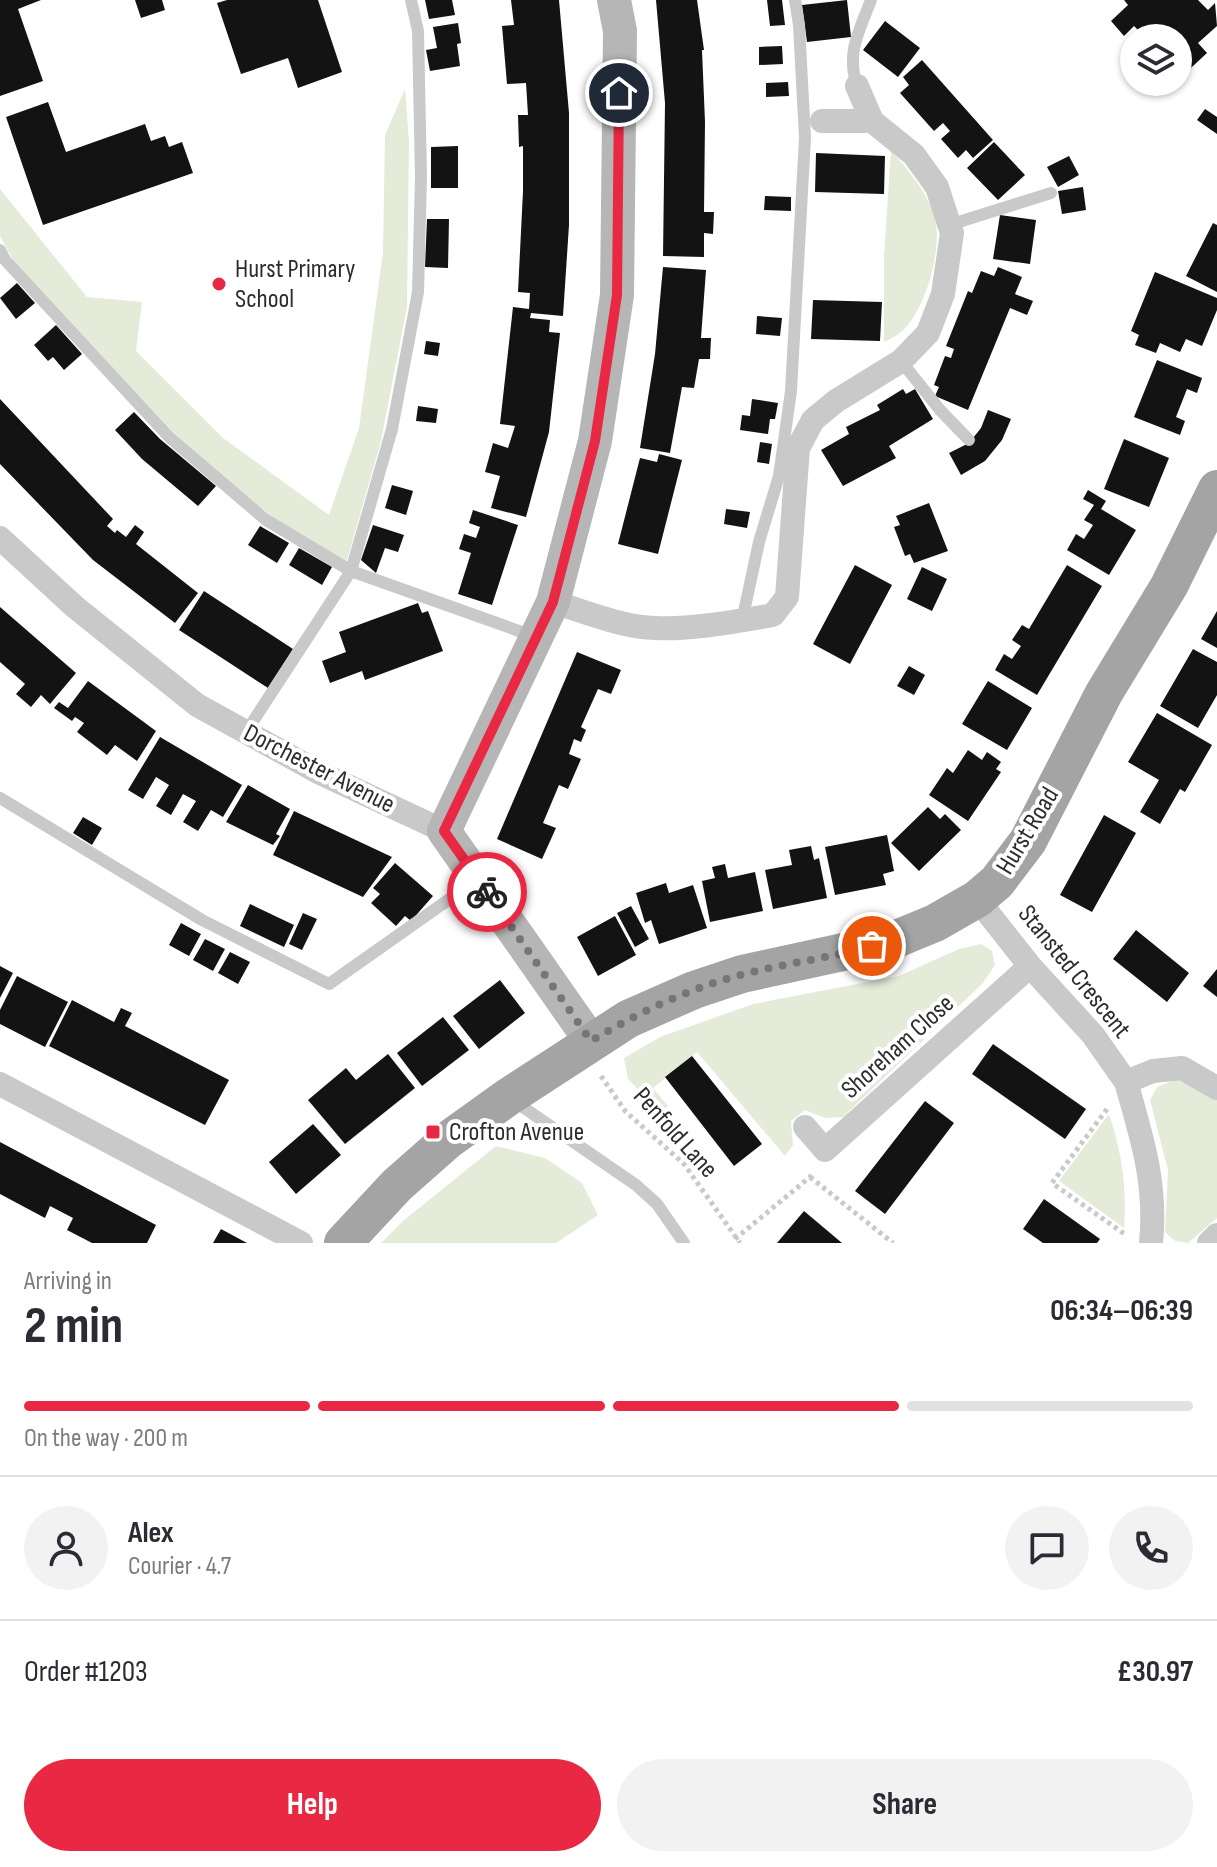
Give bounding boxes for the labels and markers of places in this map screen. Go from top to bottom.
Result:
pin [585,59,653,127]
place label: Hurst Primary School [235,254,355,315]
marker: Hurst Primary School [210,275,228,293]
pin [838,912,906,980]
place label: Crofton Avenue [449,1117,584,1148]
marker: Crofton Avenue [424,1123,442,1141]

